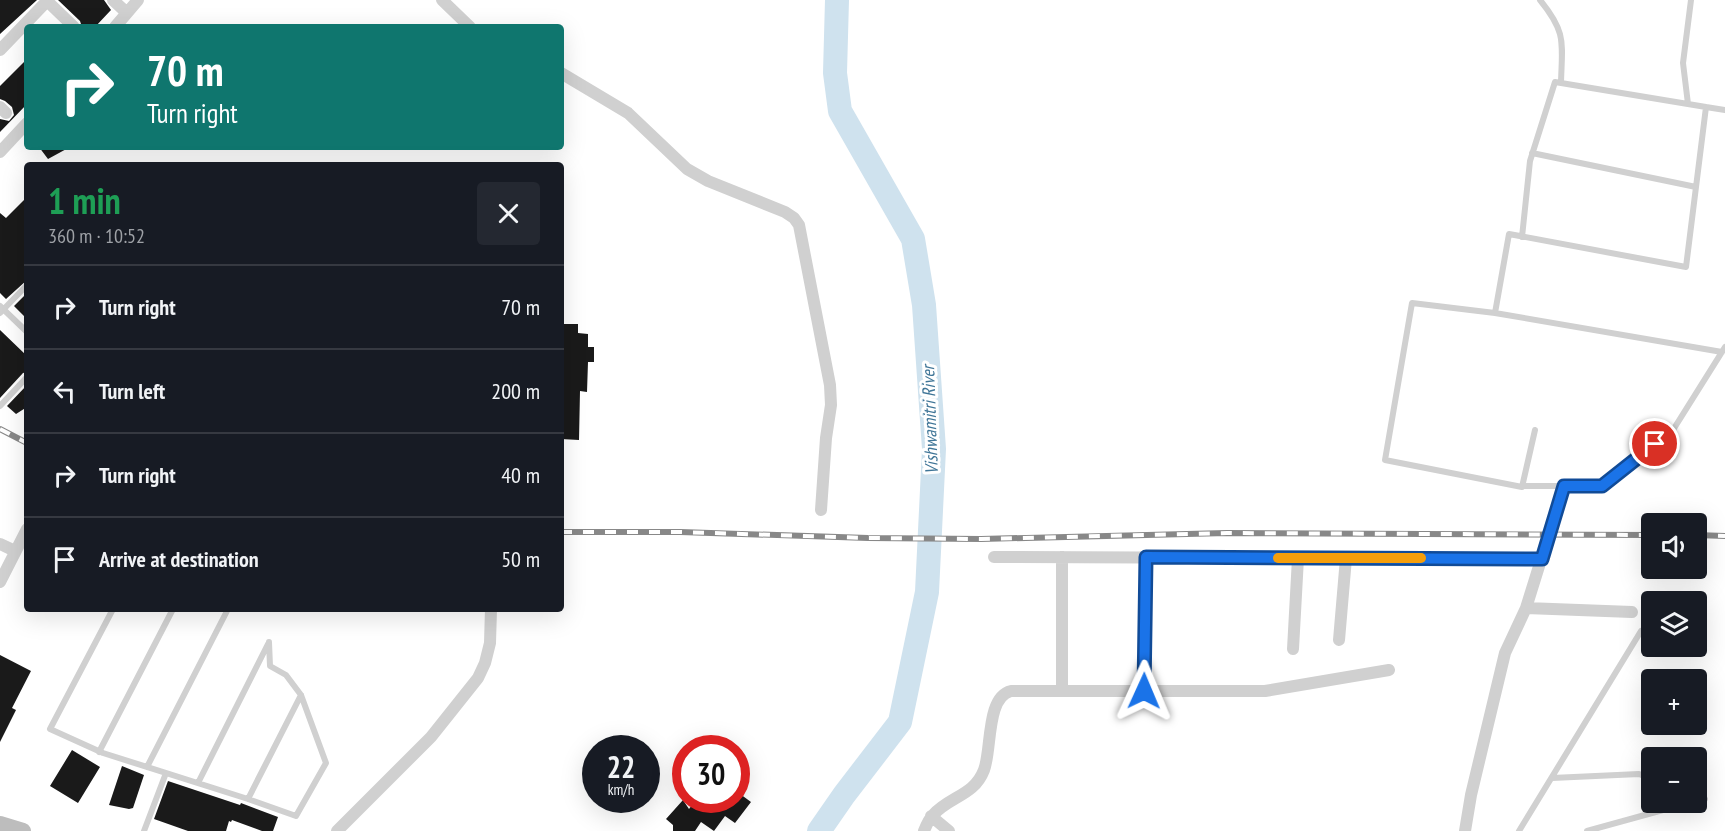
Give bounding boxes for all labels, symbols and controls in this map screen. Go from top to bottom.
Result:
text: 70 m [147,43,224,98]
icon: right [48,48,126,126]
text: Turn right [147,96,238,130]
text: 1 min [48,177,121,224]
button: close [477,182,540,245]
text: 360 m · 10:52 [48,223,145,249]
icon: right [48,291,81,324]
text: Turn right [99,293,176,321]
text: 70 m [501,293,540,321]
water label: Vishwamitri River [916,362,943,475]
icon: left [48,375,81,408]
text: Turn left [99,377,165,405]
text: 200 m [491,377,540,405]
pin [1629,418,1680,469]
icon: arrive [1638,427,1671,460]
icon: right [48,459,81,492]
text: Turn right [99,461,176,489]
text: 40 m [501,461,540,489]
map controls [1641,513,1707,813]
button: sound [1641,513,1707,579]
icon: arrive [48,543,81,576]
text: Arrive at destination [99,545,259,573]
text: 50 m [501,545,540,573]
button: layers [1641,591,1707,657]
position arrow [1112,659,1176,723]
button: + [1641,669,1707,735]
speed limit sign: 30 [672,735,750,813]
text: 22 [607,747,635,786]
button: − [1641,747,1707,813]
text: km/h [608,780,634,799]

